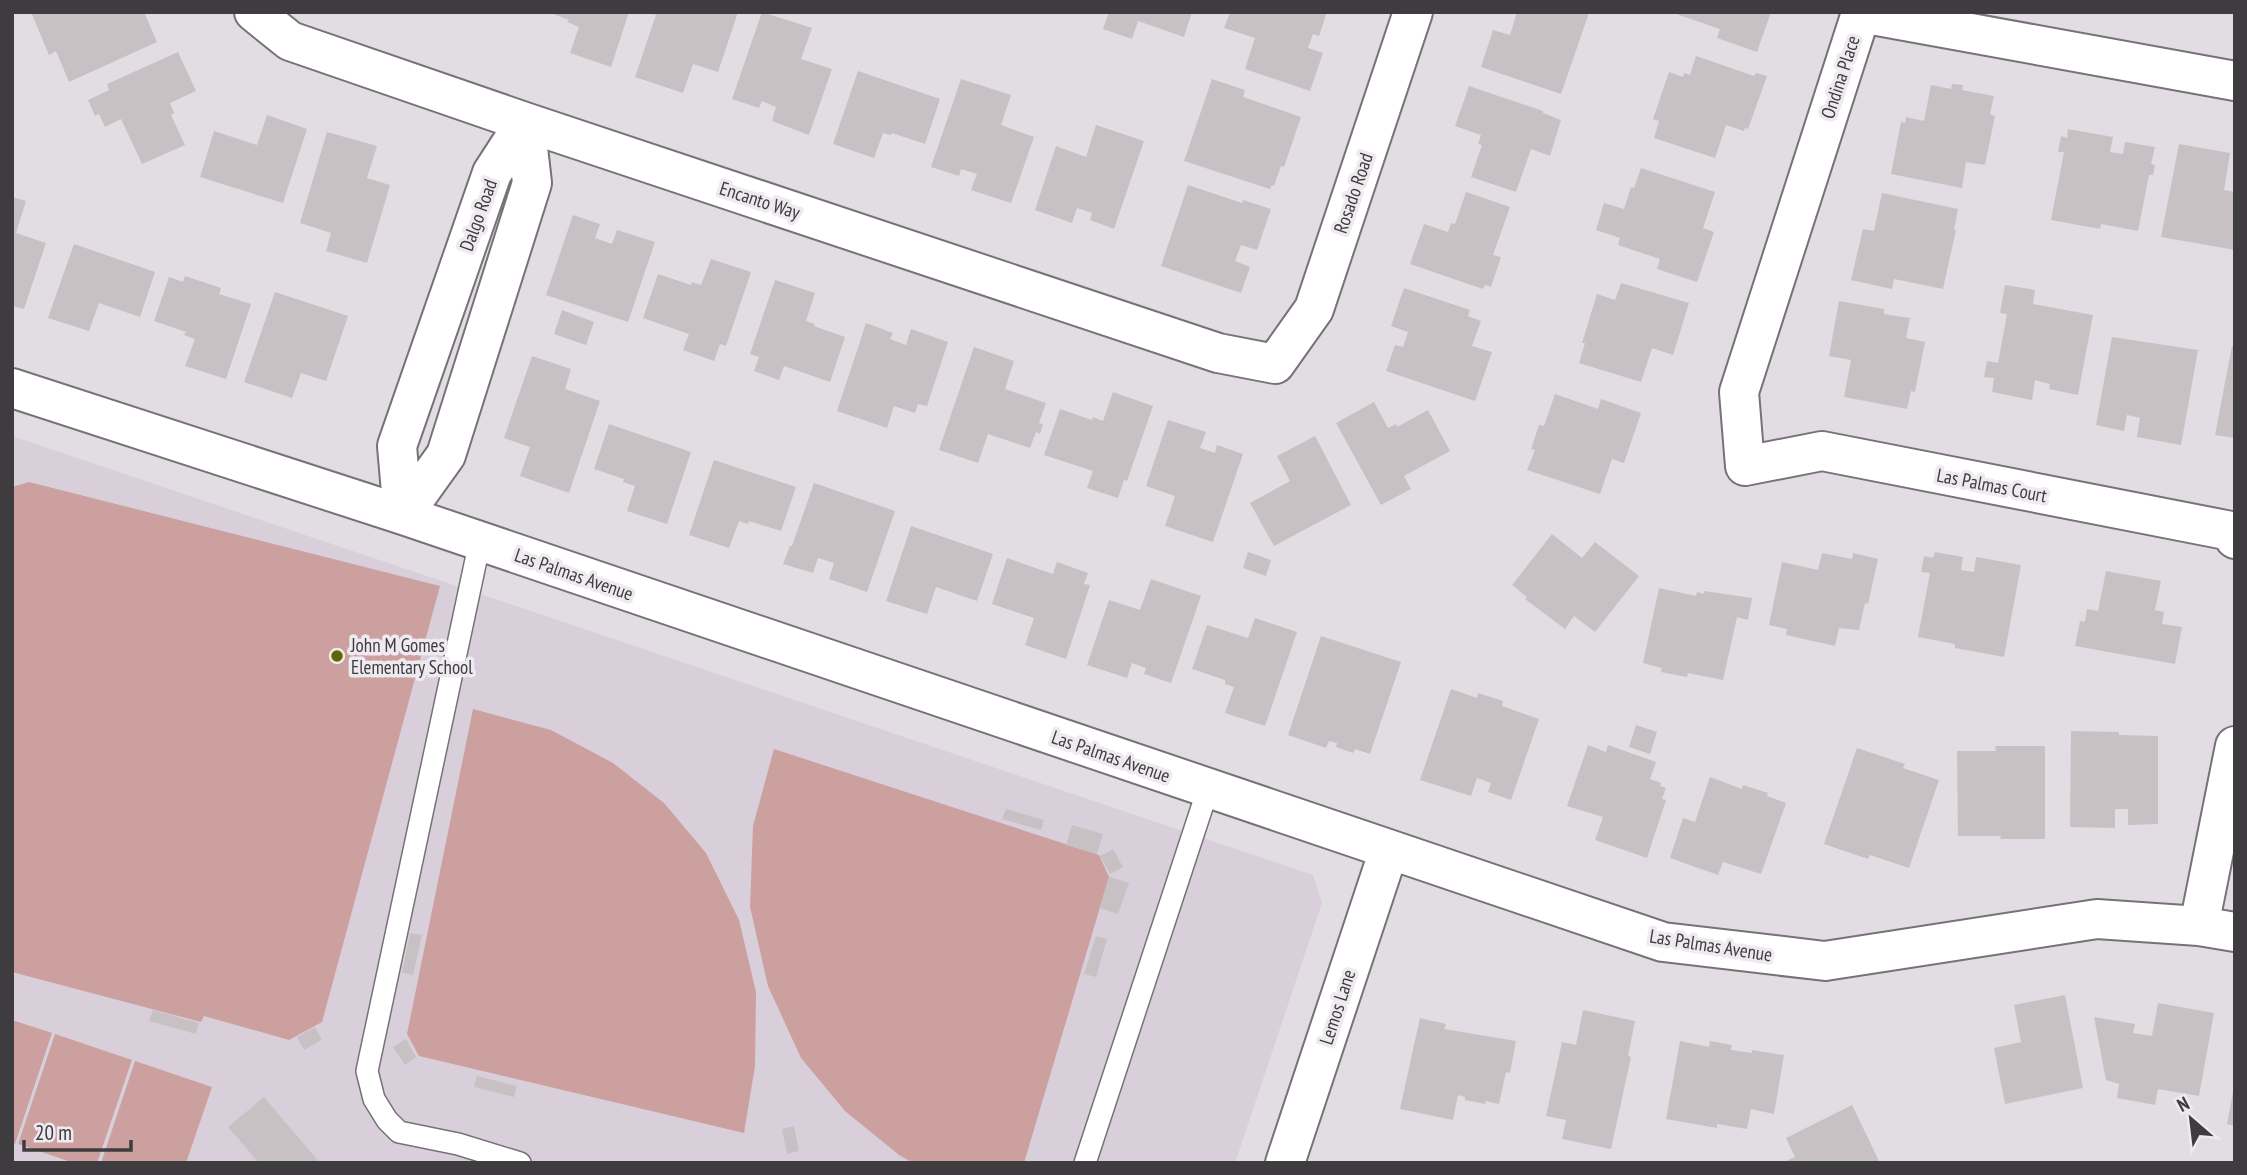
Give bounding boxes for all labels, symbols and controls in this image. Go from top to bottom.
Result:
street label: Ondina Place [1815,32,1865,122]
street label: Rosado Road [1328,150,1378,236]
street label: Dalgo Road [454,176,502,254]
street label: Encanto Way [717,176,804,225]
street label: Las Palmas Court [1935,463,2050,508]
street label: Las Palmas Avenue [512,543,637,606]
place label: John M Gomes Elementary School [350,633,473,679]
marker: John M Gomes Elementary School [329,648,345,664]
street label: Las Palmas Avenue [1049,725,1174,788]
street label: Las Palmas Avenue [1648,923,1774,967]
street label: Lemos Lane [1314,966,1360,1047]
north arrow [2156,1084,2226,1154]
text: N [2173,1091,2193,1117]
scale bar [24,1108,131,1152]
text: 20 m [35,1119,72,1146]

